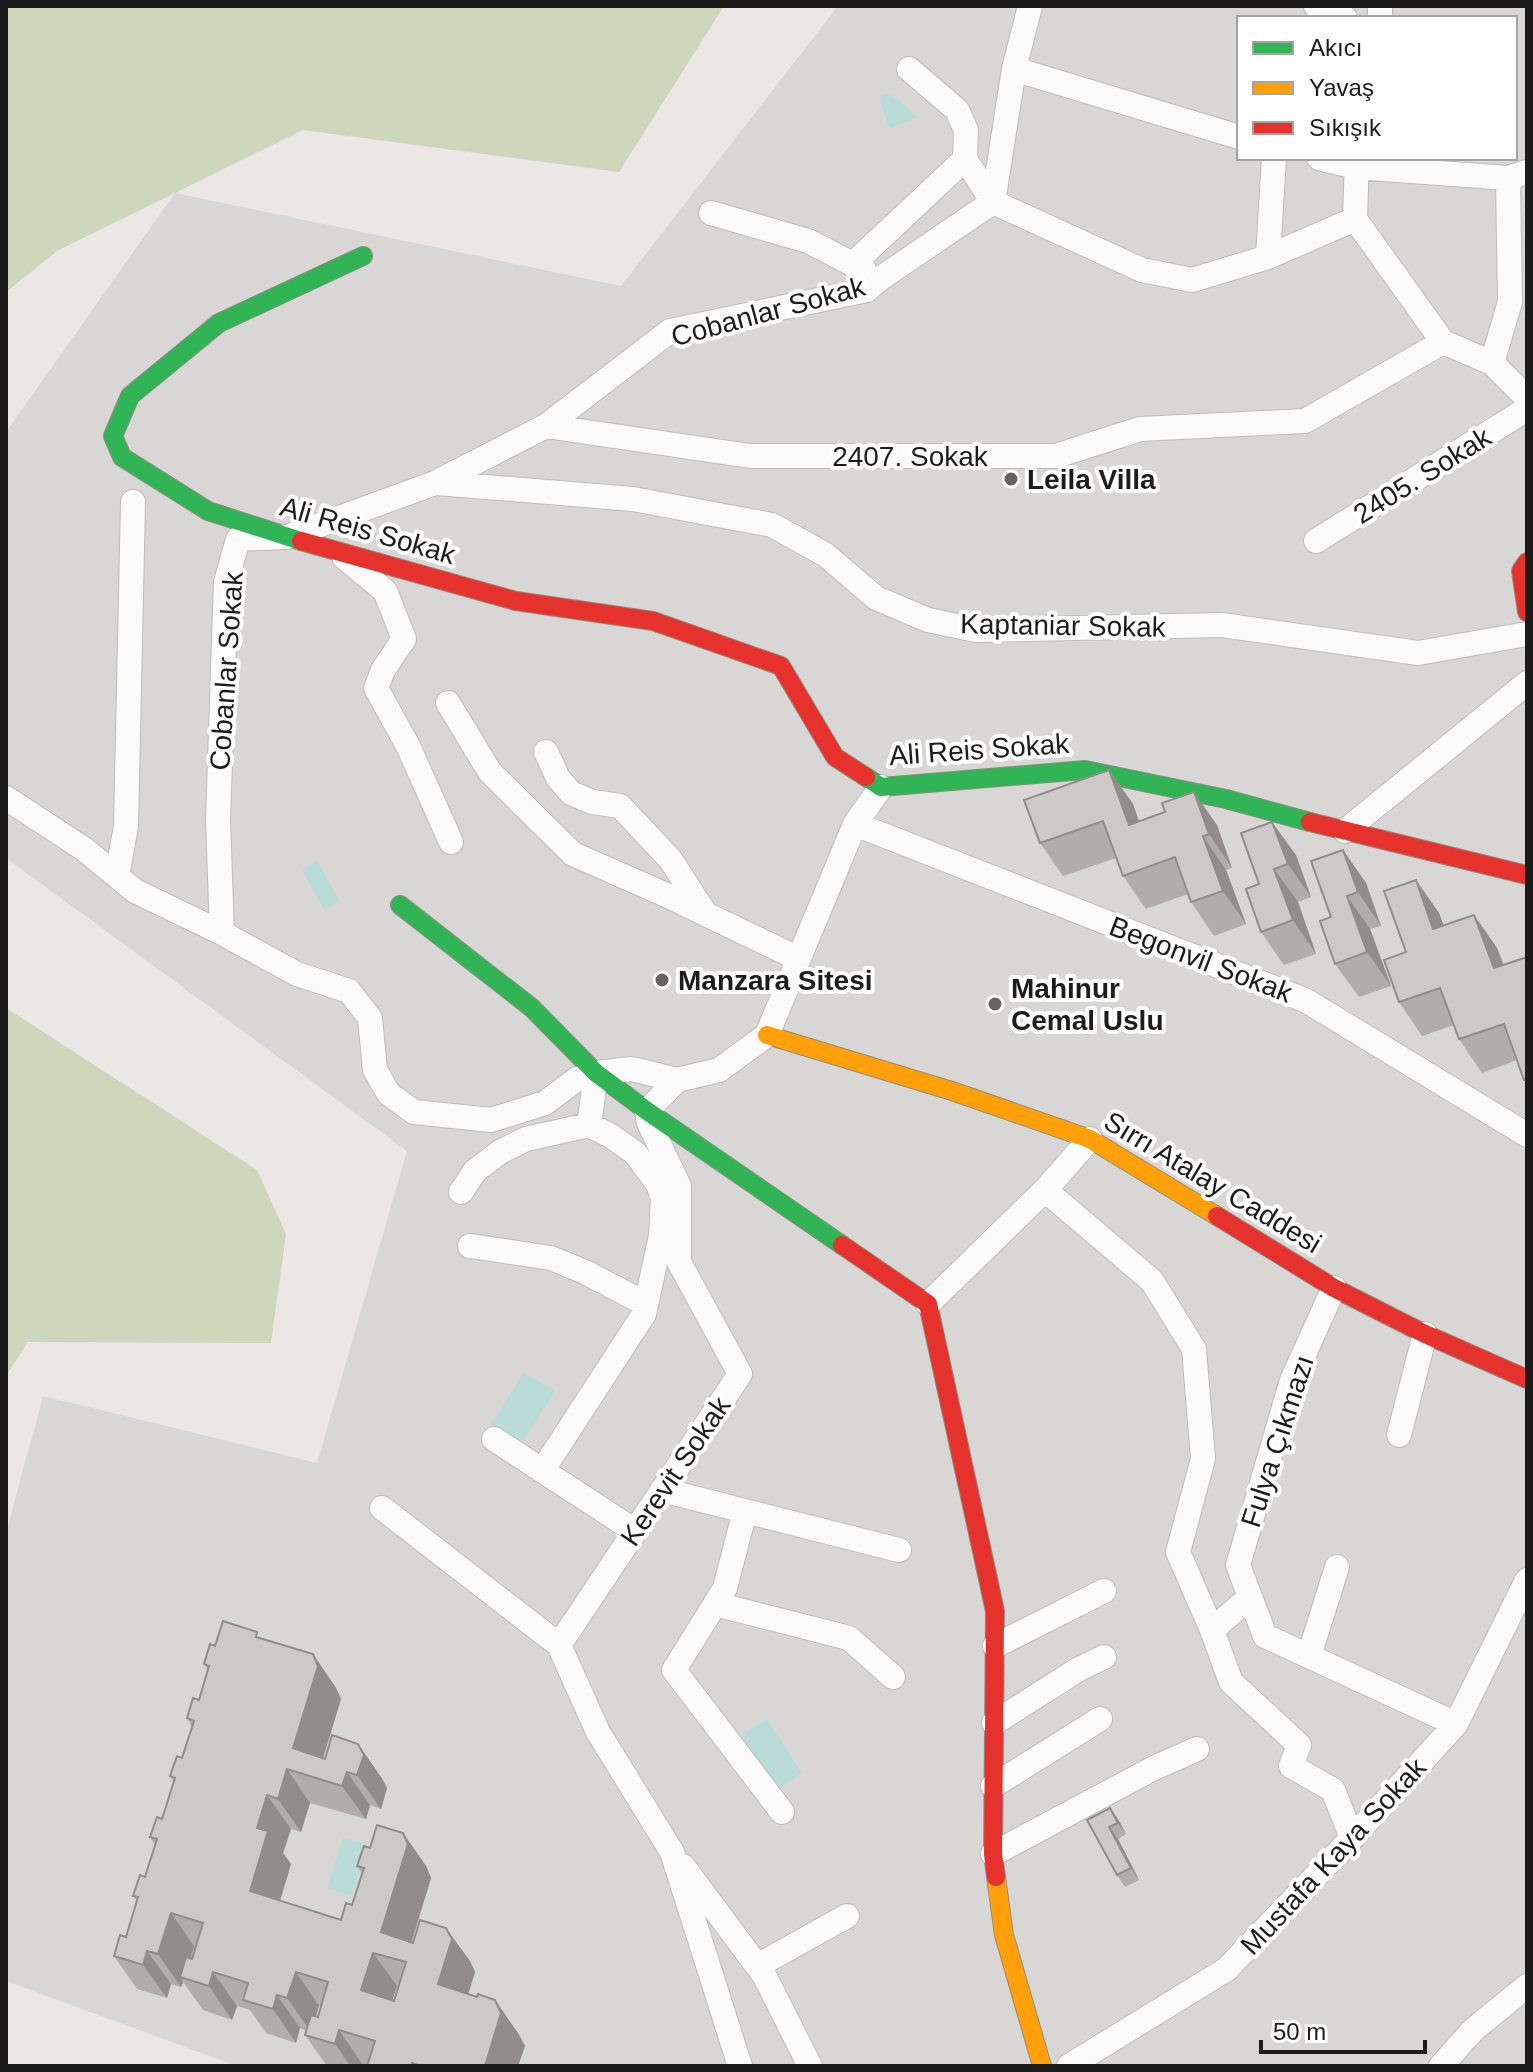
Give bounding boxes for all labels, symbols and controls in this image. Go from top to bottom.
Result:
legend [1237,16,1517,160]
text: Akıcı [1309,34,1362,61]
text: Yavaş [1309,74,1374,101]
text: Sıkışık [1309,114,1382,141]
street label: Cobanlar Sokak [668,270,869,352]
street label: 2405. Sokak [1348,421,1497,530]
street label: 2407. Sokak [832,441,989,472]
place label: Leila Villa [1027,464,1156,495]
marker: Leila Villa [1002,470,1020,488]
street label: Ali Reis Sokak [277,491,460,571]
street label: Cobanlar Sokak [204,570,249,771]
street label: Kaptaniar Sokak [960,608,1167,643]
street label: Ali Reis Sokak [888,728,1071,771]
street label: Begonvil Sokak [1105,910,1297,1009]
place label: Manzara Sitesi [678,965,873,996]
marker: Manzara Sitesi [653,971,671,989]
place label: Mahinur Cemal Uslu [1011,973,1164,1036]
marker: Mahinur Cemal Uslu [986,995,1004,1013]
street label: Sırrı Atalay Caddesi [1099,1105,1327,1259]
street label: Fulya Çıkmazı [1235,1351,1320,1531]
street label: Kerevit Sokak [614,1390,737,1552]
street label: Mustafa Kaya Sokak [1234,1751,1433,1961]
scale bar [1261,2004,1425,2054]
text: 50 m [1273,2018,1326,2045]

